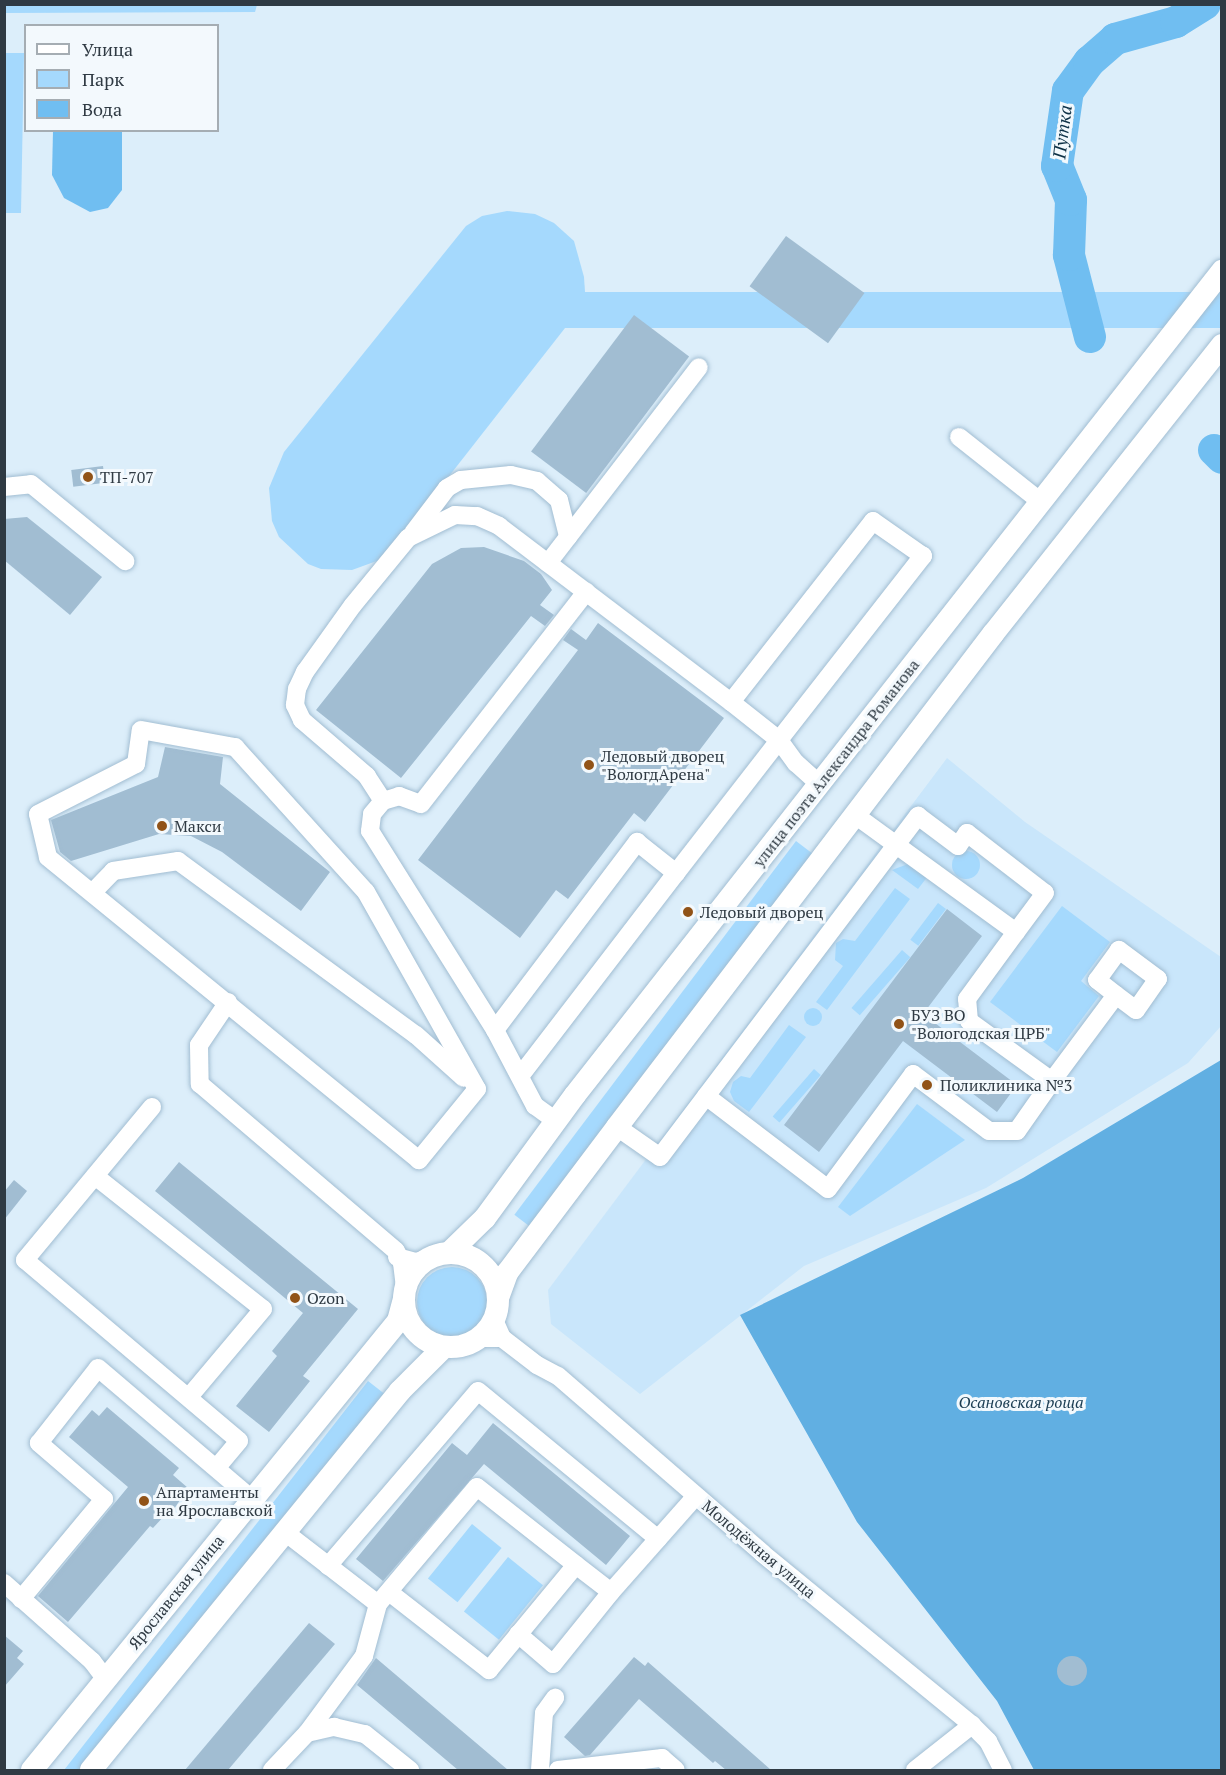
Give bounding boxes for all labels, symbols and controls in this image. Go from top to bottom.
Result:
legend [24,24,219,132]
text: Улица [82,37,133,61]
text: Парк [82,67,124,91]
text: Вода [82,97,122,121]
water label: Путка [1048,104,1076,160]
place label: ТП-707 [100,467,154,487]
marker: ТП-707 [81,470,95,484]
street label: улица поэта Александра Романова [749,655,923,871]
place label: Ледовый дворец "ВологдАрена" [601,746,725,784]
marker: Ледовый дворец "ВологдАрена" [582,758,596,772]
place label: Макси [174,816,222,836]
marker: Макси [155,819,169,833]
place label: Ледовый дворец [700,902,824,922]
marker: Ледовый дворец [681,905,695,919]
place label: БУЗ ВО "Вологодская ЦРБ" [911,1005,1051,1043]
marker: БУЗ ВО "Вологодская ЦРБ" [892,1017,906,1031]
place label: Поликлиника №3 [940,1075,1072,1095]
marker: Поликлиника №3 [918,1076,936,1094]
place label: Ozon [307,1288,345,1308]
marker: Ozon [288,1291,302,1305]
park label: Осановская роща [958,1392,1084,1412]
place label: Апартаменты на Ярославской [156,1482,273,1520]
marker: Апартаменты на Ярославской [137,1494,151,1508]
street label: Молодёжная улица [698,1496,820,1602]
street label: Ярославская улица [124,1531,228,1653]

